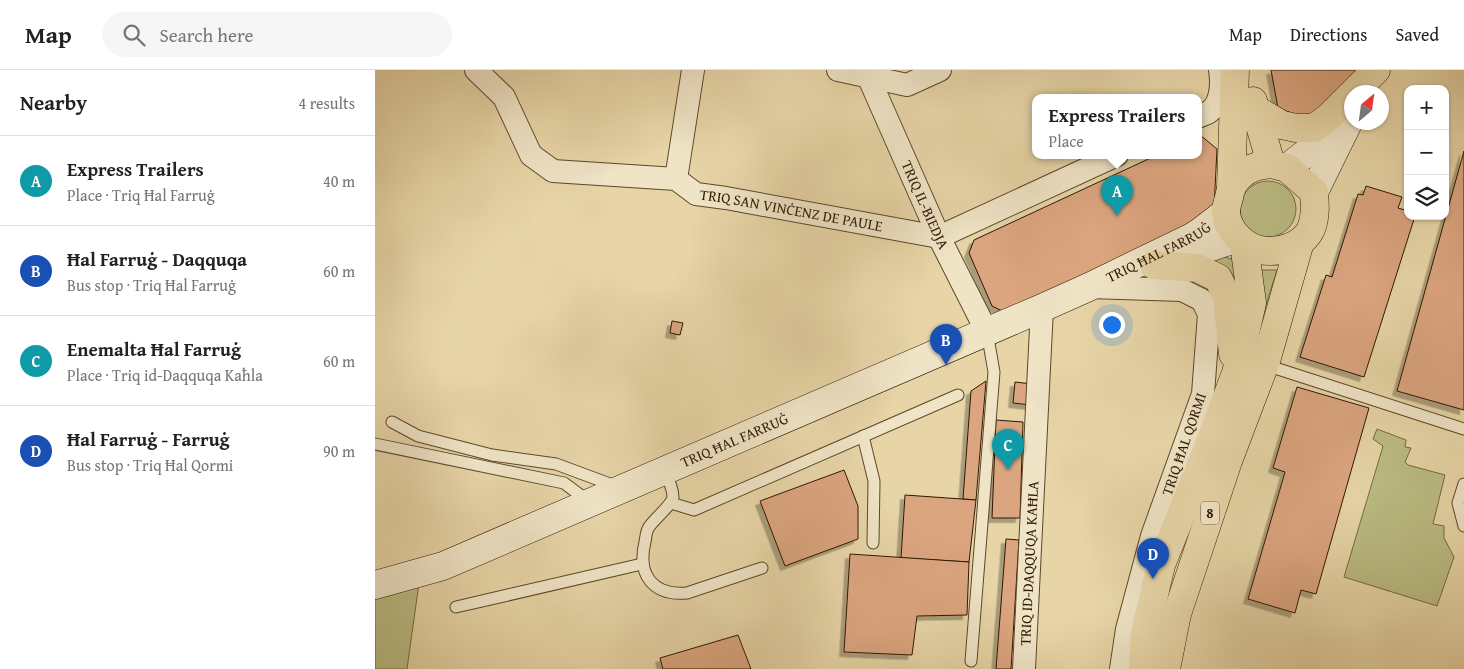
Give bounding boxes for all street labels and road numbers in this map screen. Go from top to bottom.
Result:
street label: TRIQ IL-BIEDJA [897,157,954,253]
street label: TRIQ SAN VINĊENZ DE PAULE [699,184,885,237]
street label: TRIQ ĦAL FARRUĠ [1102,216,1215,287]
street label: TRIQ ĦAL QORMI [1156,390,1211,498]
street label: TRIQ ĦAL FARRUĠ [677,407,791,472]
street label: TRIQ ID-DAQQUQA KAĦLA [1014,480,1043,646]
road number: 8 [1201,502,1219,524]

